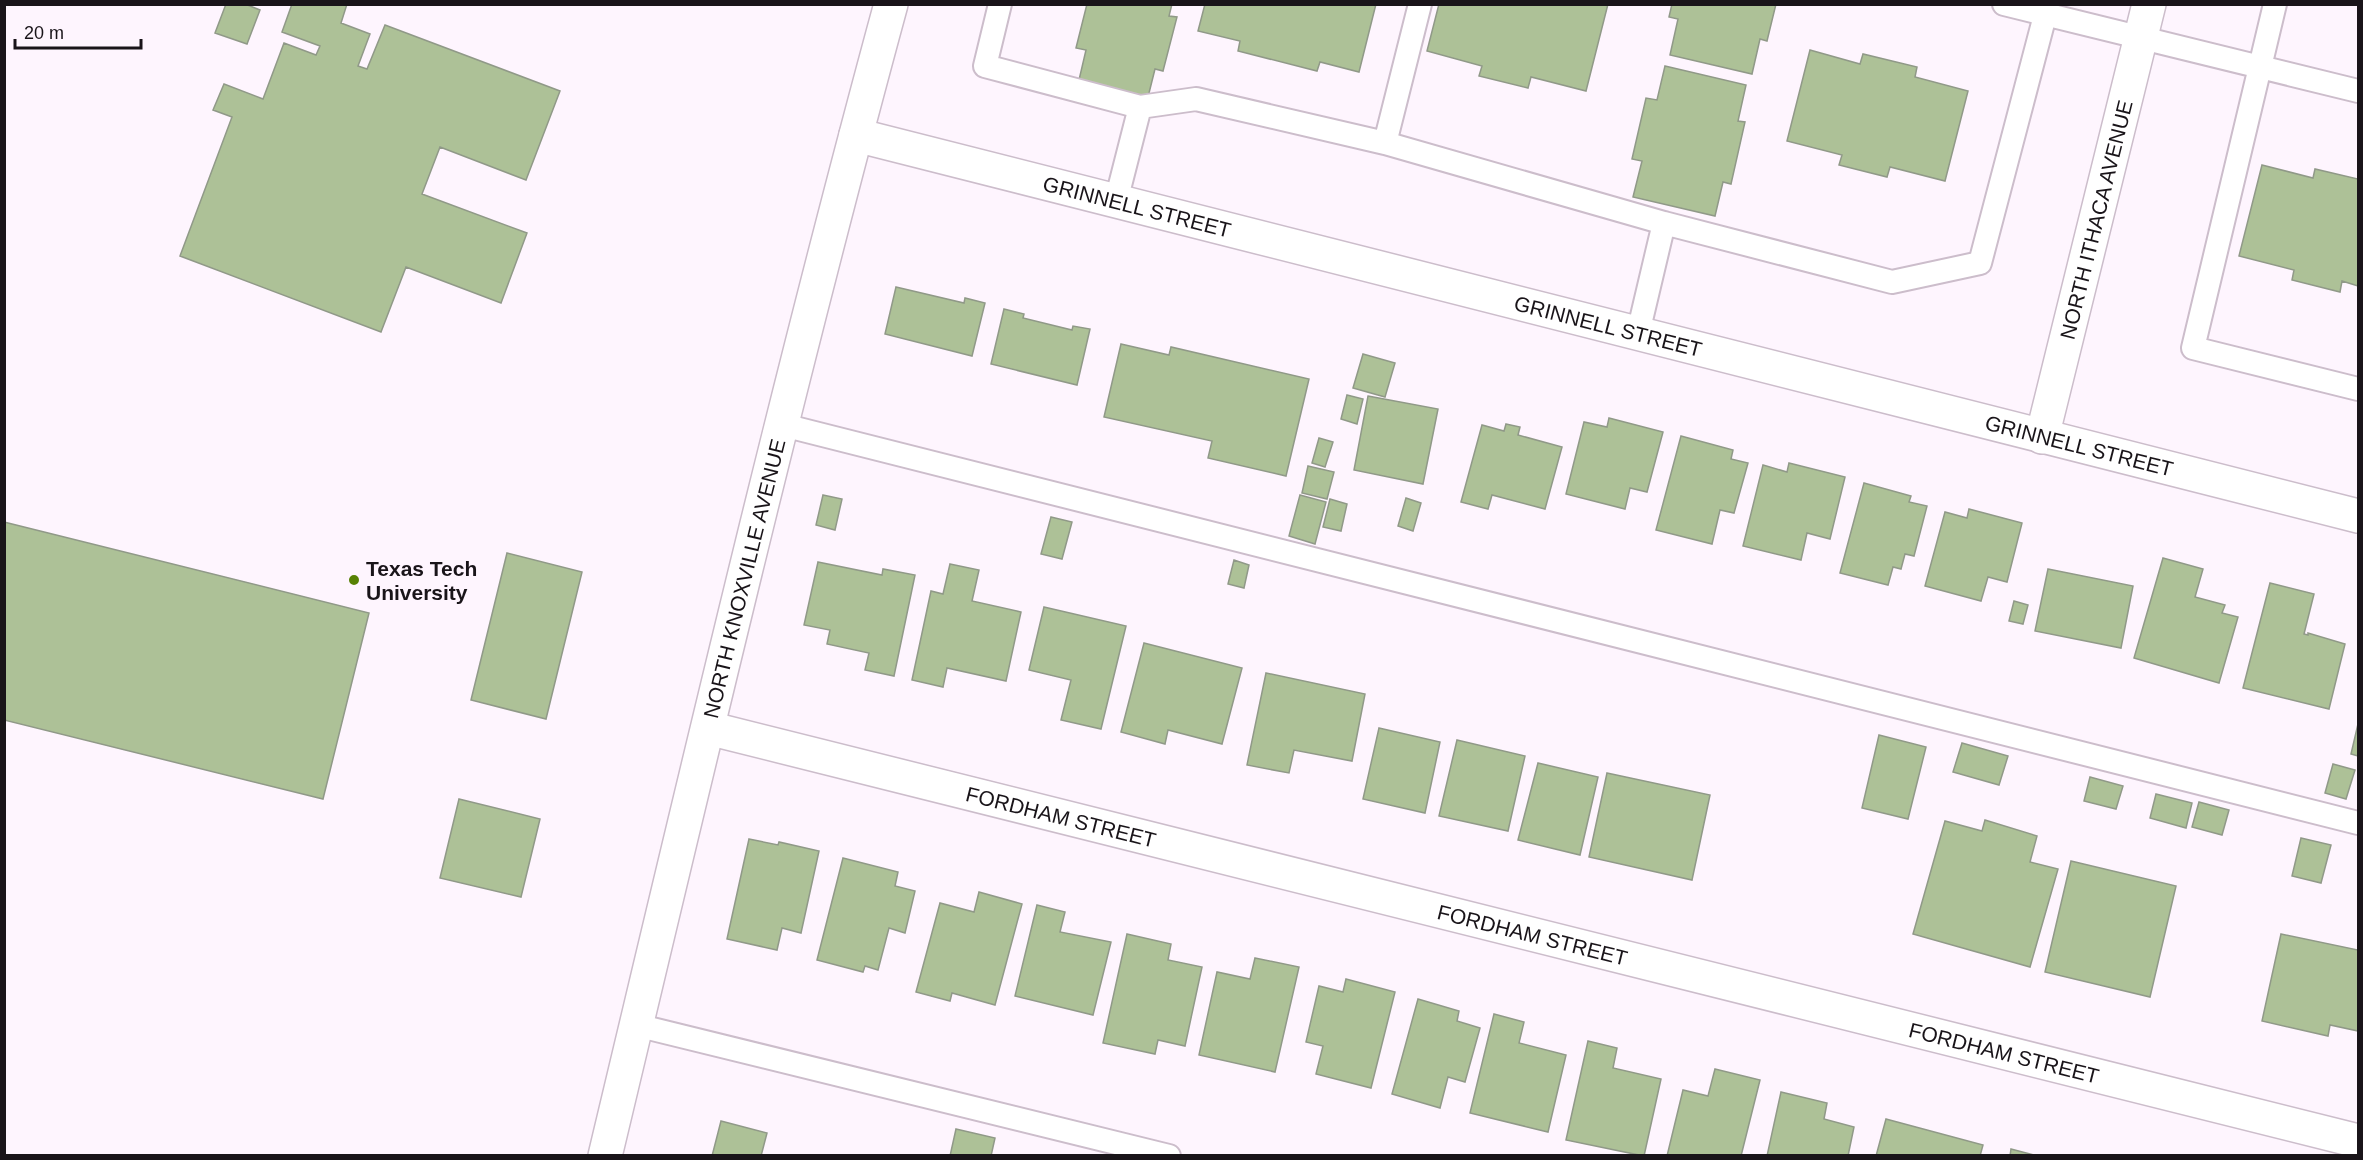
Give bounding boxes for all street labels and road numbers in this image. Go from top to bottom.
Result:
street label: NORTH ITHACA AVENUE [2055,98,2136,342]
street label: GRINNELL STREET [1041,171,1234,241]
street label: GRINNELL STREET [1512,291,1705,361]
street label: GRINNELL STREET [1983,410,2176,480]
street label: NORTH KNOXVILLE AVENUE [699,437,789,720]
street label: FORDHAM STREET [964,782,1159,851]
street label: FORDHAM STREET [1435,900,1630,969]
street label: FORDHAM STREET [1907,1018,2102,1087]

